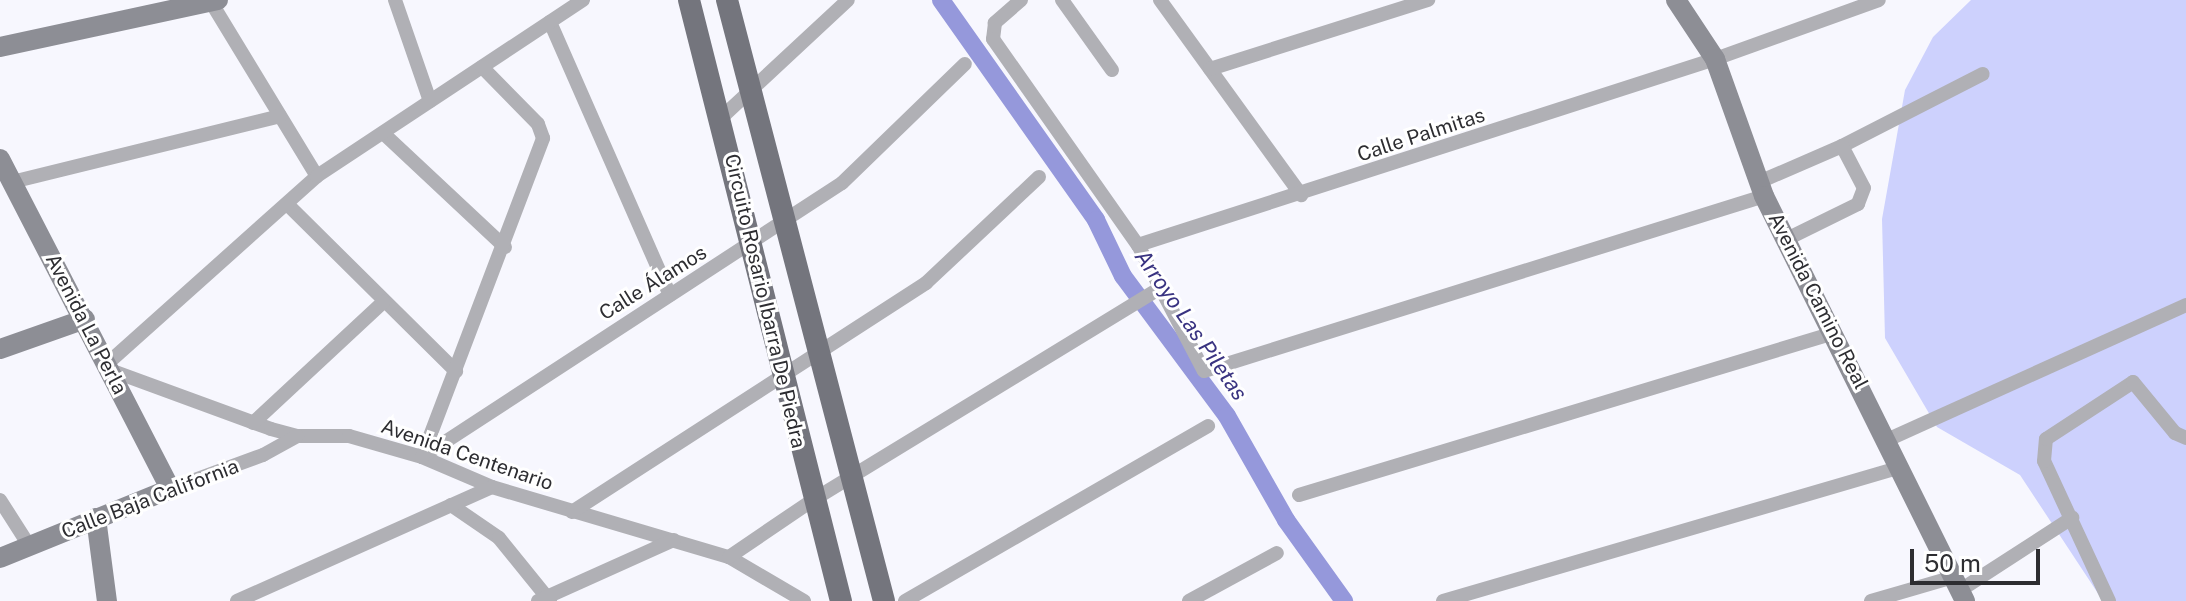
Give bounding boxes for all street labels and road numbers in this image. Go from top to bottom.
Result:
street label: Calle Palmitas [1354,103,1488,167]
street label: Circuito Rosario Ibarra De Piedra [719,151,811,451]
street label: Avenida Camino Real [1763,209,1873,393]
street label: Calle Álamos [595,240,711,326]
street label: Avenida La Perla [40,250,132,398]
street label: Avenida Centenario [378,414,556,496]
street label: Calle Baja California [58,454,242,544]

